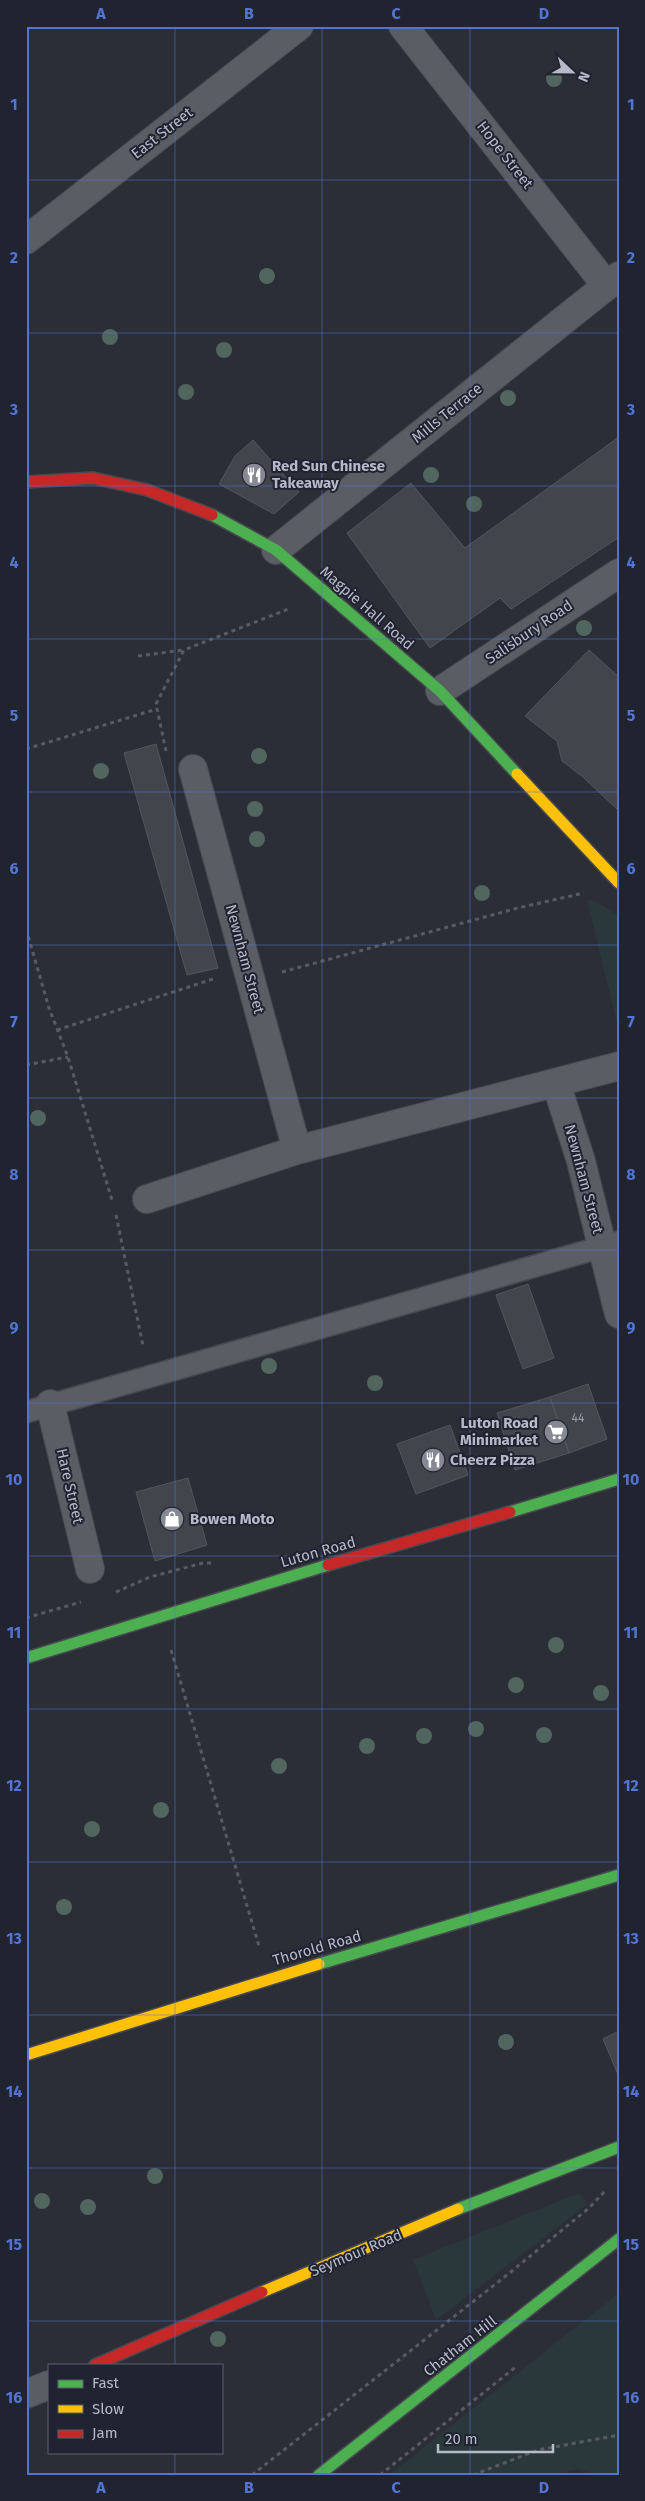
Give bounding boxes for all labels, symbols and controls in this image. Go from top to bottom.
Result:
text: A [95,4,106,23]
text: B [244,4,254,23]
text: C [391,4,401,23]
text: D [539,4,549,23]
north arrow [548,48,598,98]
text: N [574,69,593,84]
text: 1 [10,95,18,114]
text: 1 [627,95,635,114]
street label: East Street [128,103,197,163]
street label: Hope Street [473,118,537,193]
text: 2 [10,248,18,267]
text: 2 [627,248,635,267]
street label: Mills Terrace [408,379,486,447]
text: 3 [9,400,18,419]
text: 3 [626,400,635,419]
place label: Red Sun Chinese Takeaway [272,457,385,492]
restaurant icon: Red Sun Chinese Takeaway [241,462,267,488]
text: 4 [9,553,19,572]
text: 4 [626,553,636,572]
street label: Magpie Hall Road [316,562,418,654]
street label: Salisbury Road [482,596,576,668]
text: 5 [10,706,19,725]
text: 5 [627,706,636,725]
text: 6 [9,859,19,878]
text: 6 [626,859,636,878]
street label: Newnham Street [222,902,268,1016]
text: 7 [10,1012,18,1031]
text: 7 [627,1012,635,1031]
street label: Newnham Street [561,1122,607,1236]
text: 8 [9,1165,19,1184]
text: 8 [626,1165,636,1184]
text: 9 [10,1318,19,1337]
text: 9 [627,1318,636,1337]
house number: 44 [572,1411,585,1425]
place label: Luton Road Minimarket [460,1414,538,1449]
supermarket icon: Luton Road Minimarket [543,1419,569,1445]
street label: Hare Street [53,1447,88,1526]
restaurant icon: Cheerz Pizza [420,1447,446,1473]
place label: Cheerz Pizza [450,1451,535,1469]
text: 10 [6,1470,22,1489]
text: 10 [623,1470,639,1489]
shop icon: Bowen Moto [159,1506,185,1532]
place label: Bowen Moto [190,1510,275,1528]
street label: Luton Road [278,1533,358,1571]
text: 11 [7,1623,21,1642]
text: 11 [624,1623,638,1642]
text: 12 [6,1776,22,1795]
text: 12 [623,1776,639,1795]
street label: Thorold Road [271,1927,363,1969]
text: 13 [6,1929,22,1948]
text: 13 [623,1929,639,1948]
text: 14 [6,2082,22,2101]
text: 14 [623,2082,639,2101]
street label: Seymour Road [307,2225,405,2281]
text: 15 [6,2235,22,2254]
text: 15 [623,2235,639,2254]
street label: Chatham Hill [420,2312,501,2380]
legend [48,2364,222,2454]
text: Fast [92,2374,119,2392]
text: 16 [6,2388,22,2407]
text: 16 [623,2388,639,2407]
text: Slow [92,2400,124,2418]
scale bar [438,2421,552,2453]
text: Jam [92,2424,118,2442]
text: 20 m [445,2430,478,2448]
text: A [95,2478,106,2497]
text: B [244,2478,254,2497]
text: C [391,2478,401,2497]
text: D [539,2478,549,2497]

